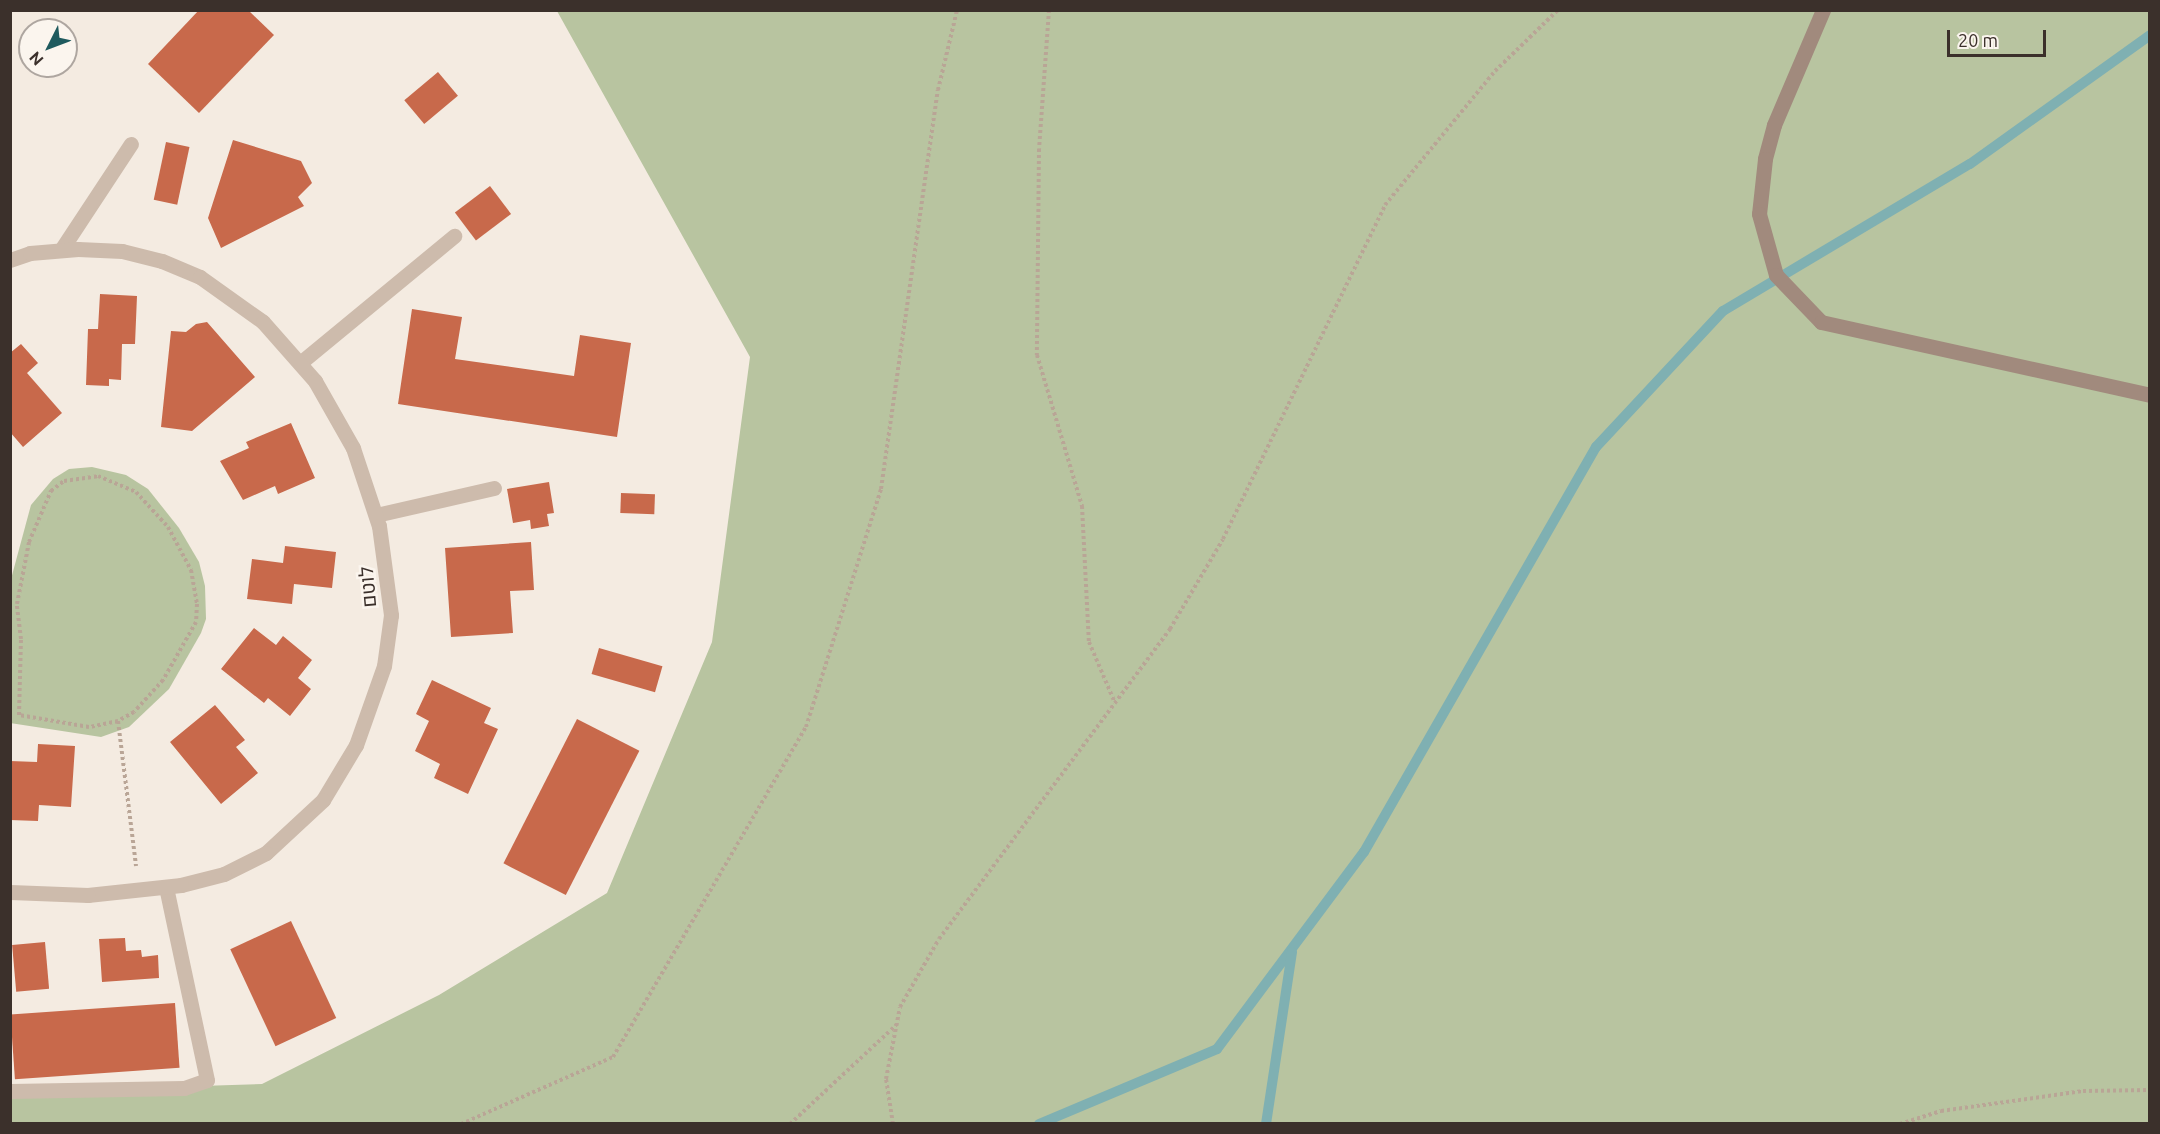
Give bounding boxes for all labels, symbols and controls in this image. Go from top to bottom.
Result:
north arrow [18,18,78,78]
scale bar [1950,18,2049,56]
text: 20 m [1958,30,1998,50]
text: N [25,48,47,69]
street label: לוטם [353,565,381,609]

